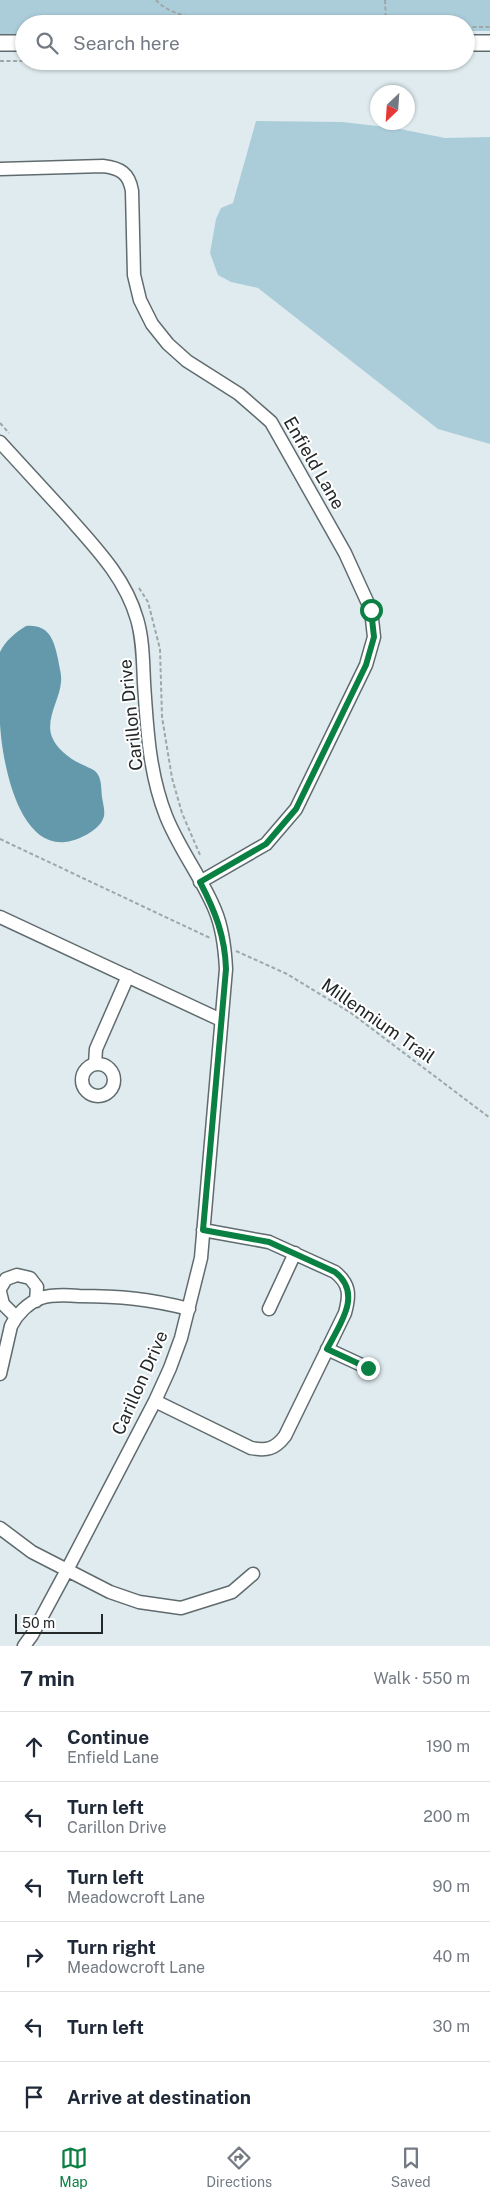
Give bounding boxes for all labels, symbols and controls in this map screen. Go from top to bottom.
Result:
search box [15,15,475,70]
icon: search [33,29,61,57]
text: Search here [73,32,180,54]
north arrow [370,85,415,130]
street label: Enfield Lane [279,413,349,513]
route start [360,599,383,622]
street label: Carillon Drive [114,658,147,772]
street label: Millennium Trail [318,974,439,1067]
street label: Carillon Drive [107,1327,172,1438]
route end [357,1357,380,1380]
scale bar [15,1611,102,1634]
text: 50 m [22,1615,55,1631]
text: 7 min [20,1666,75,1691]
text: Walk · 550 m [373,1669,470,1688]
text: Continue [67,1726,149,1748]
icon: ahead [20,1733,48,1761]
text: 190 m [426,1737,470,1756]
text: Enfield Lane [67,1748,159,1767]
text: Turn left [67,1796,144,1818]
icon: left [20,1803,48,1831]
text: 200 m [423,1807,470,1826]
text: Carillon Drive [67,1818,167,1837]
text: Turn left [67,1866,144,1888]
icon: left [20,1873,48,1901]
text: 90 m [433,1877,470,1896]
text: Meadowcroft Lane [67,1888,205,1907]
text: Turn right [67,1936,156,1958]
icon: right [20,1943,48,1971]
text: 40 m [432,1947,470,1966]
text: Meadowcroft Lane [67,1958,205,1977]
icon: left [20,2013,48,2041]
text: Turn left [67,2016,144,2038]
text: 30 m [433,2017,470,2036]
icon: arrive [20,2083,48,2111]
text: Arrive at destination [67,2086,251,2108]
tab: Map [59,2144,88,2190]
tab: Directions [206,2144,272,2190]
tab: Saved [391,2144,431,2190]

